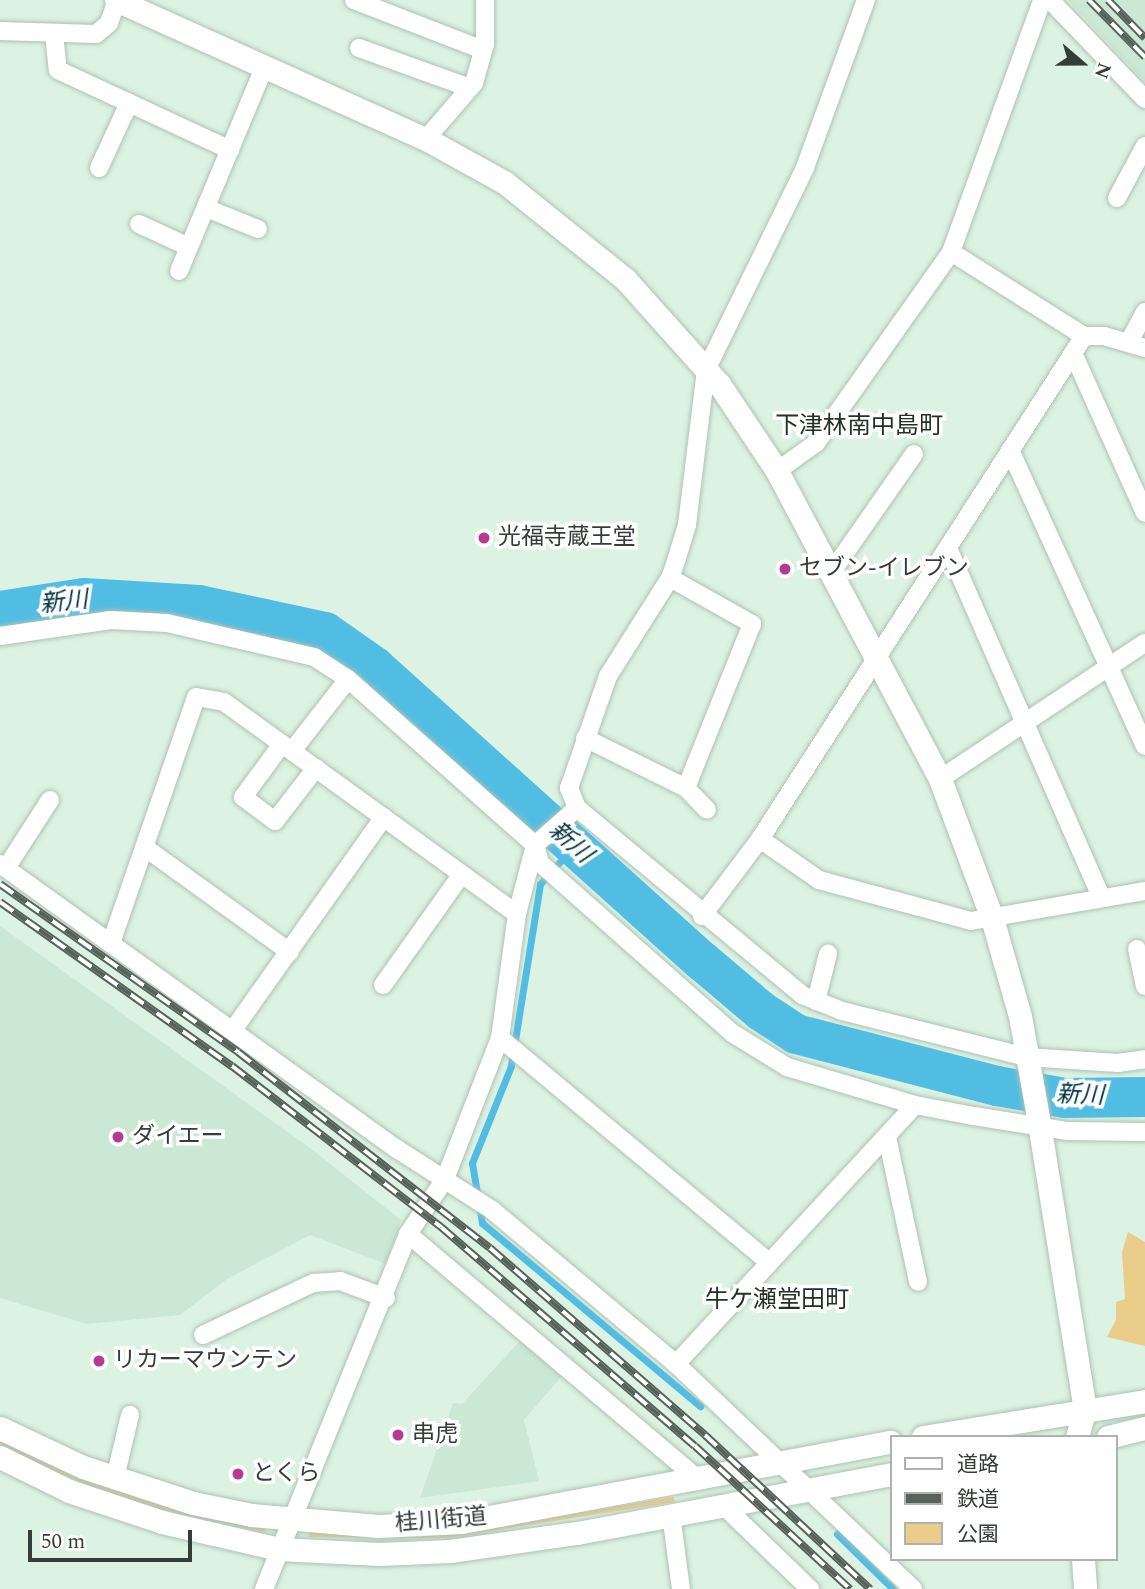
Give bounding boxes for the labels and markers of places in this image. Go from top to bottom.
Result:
place label: 光福寺蔵王堂 [498,524,636,552]
marker: 光福寺蔵王堂 [476,530,492,546]
place label: セブン-イレブン [799,555,969,583]
marker: セブン-イレブン [777,561,793,577]
place label: ダイエー [132,1123,224,1151]
marker: ダイエー [110,1129,126,1145]
place label: リカーマウンテン [113,1347,297,1375]
marker: リカーマウンテン [91,1353,107,1369]
place label: 串虎 [412,1421,458,1449]
marker: 串虎 [390,1427,406,1443]
place label: とくら [252,1460,321,1488]
marker: とくら [230,1466,246,1482]

